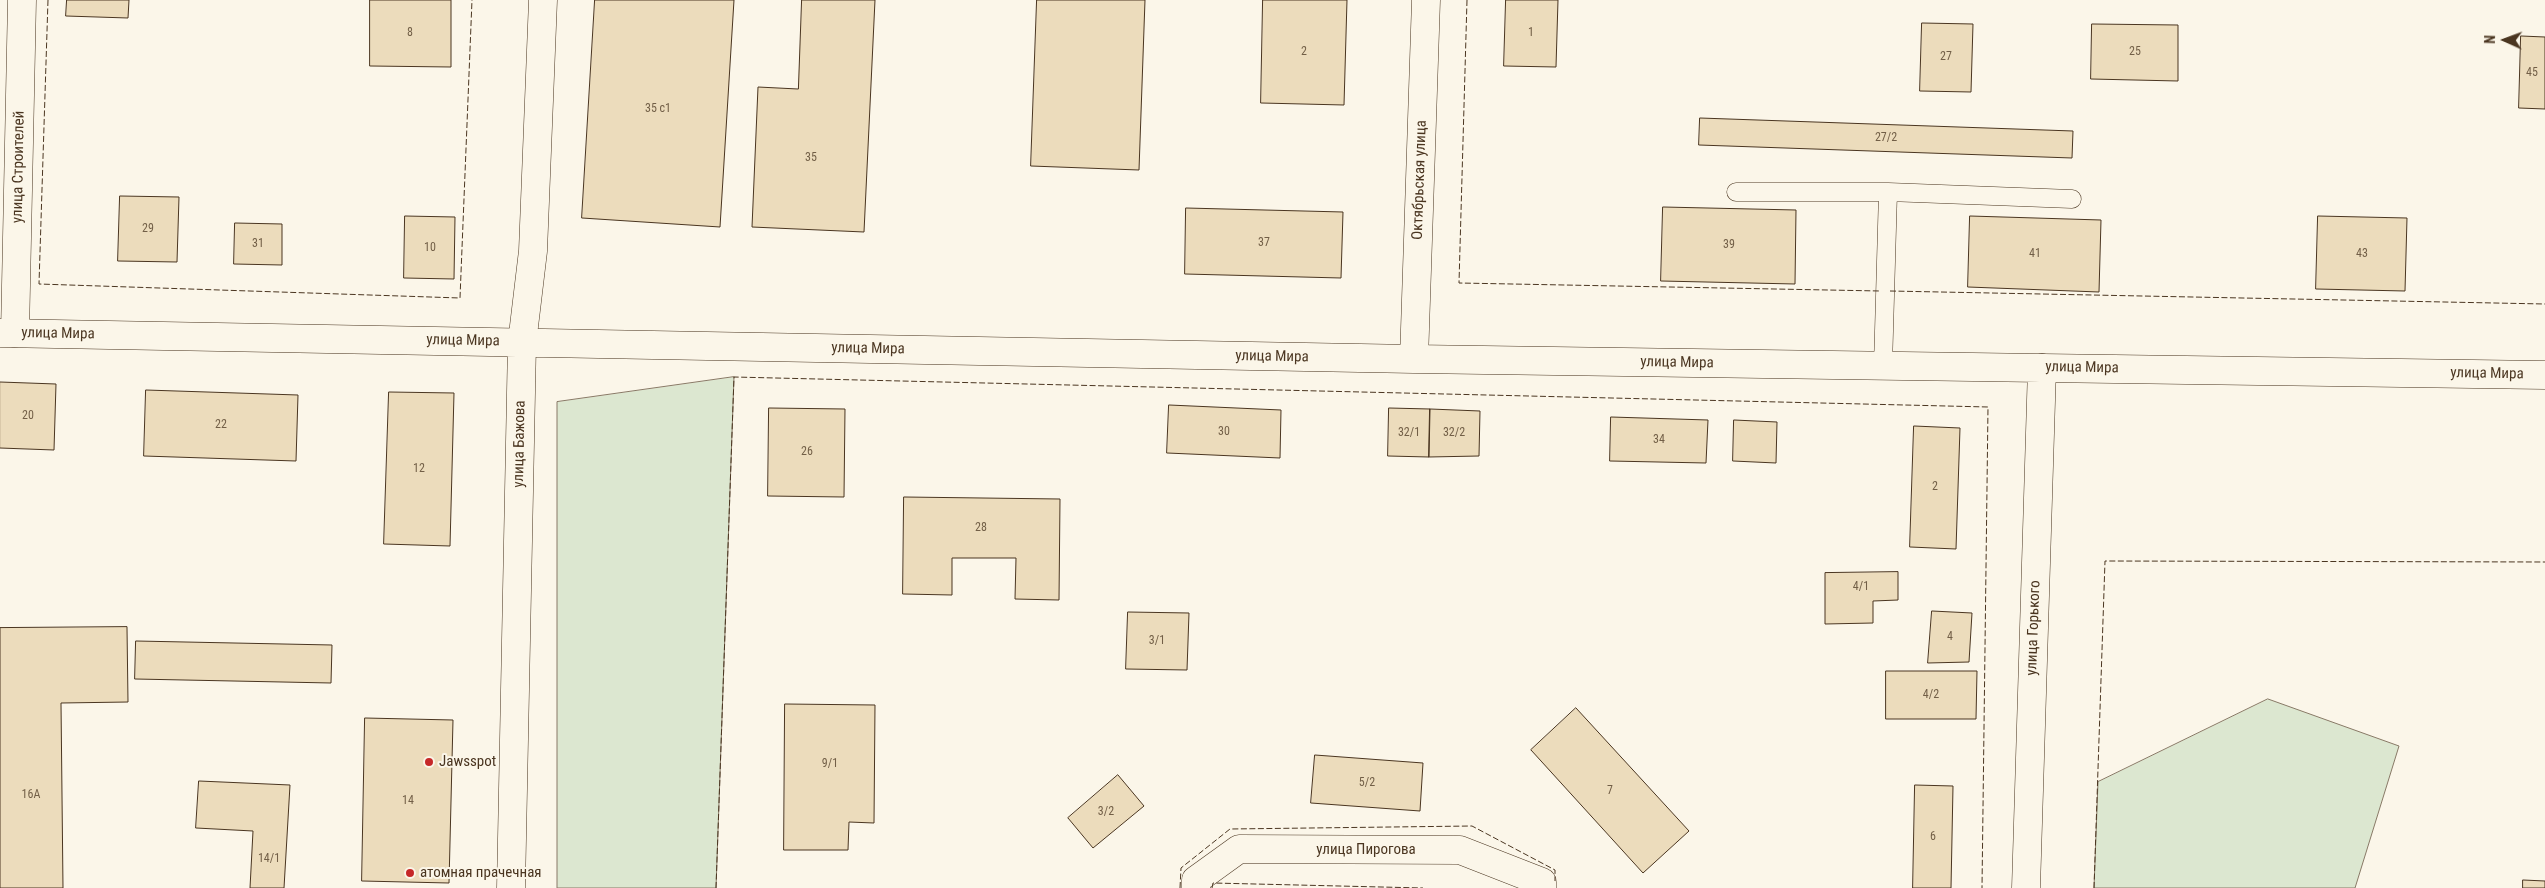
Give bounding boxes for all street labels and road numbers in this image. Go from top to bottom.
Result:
street label: улица Строителей [9,111,29,223]
street label: Октябрьская улица [1409,120,1431,240]
street label: улица Мира [21,324,95,344]
street label: улица Мира [426,331,500,351]
street label: улица Мира [831,339,905,359]
street label: улица Мира [1235,347,1309,367]
street label: улица Мира [1640,353,1714,373]
street label: улица Мира [2045,358,2119,378]
street label: улица Мира [2450,364,2524,384]
street label: улица Бажова [510,400,530,488]
street label: улица Горького [2023,580,2045,676]
street label: улица Пирогова [1316,841,1416,859]

